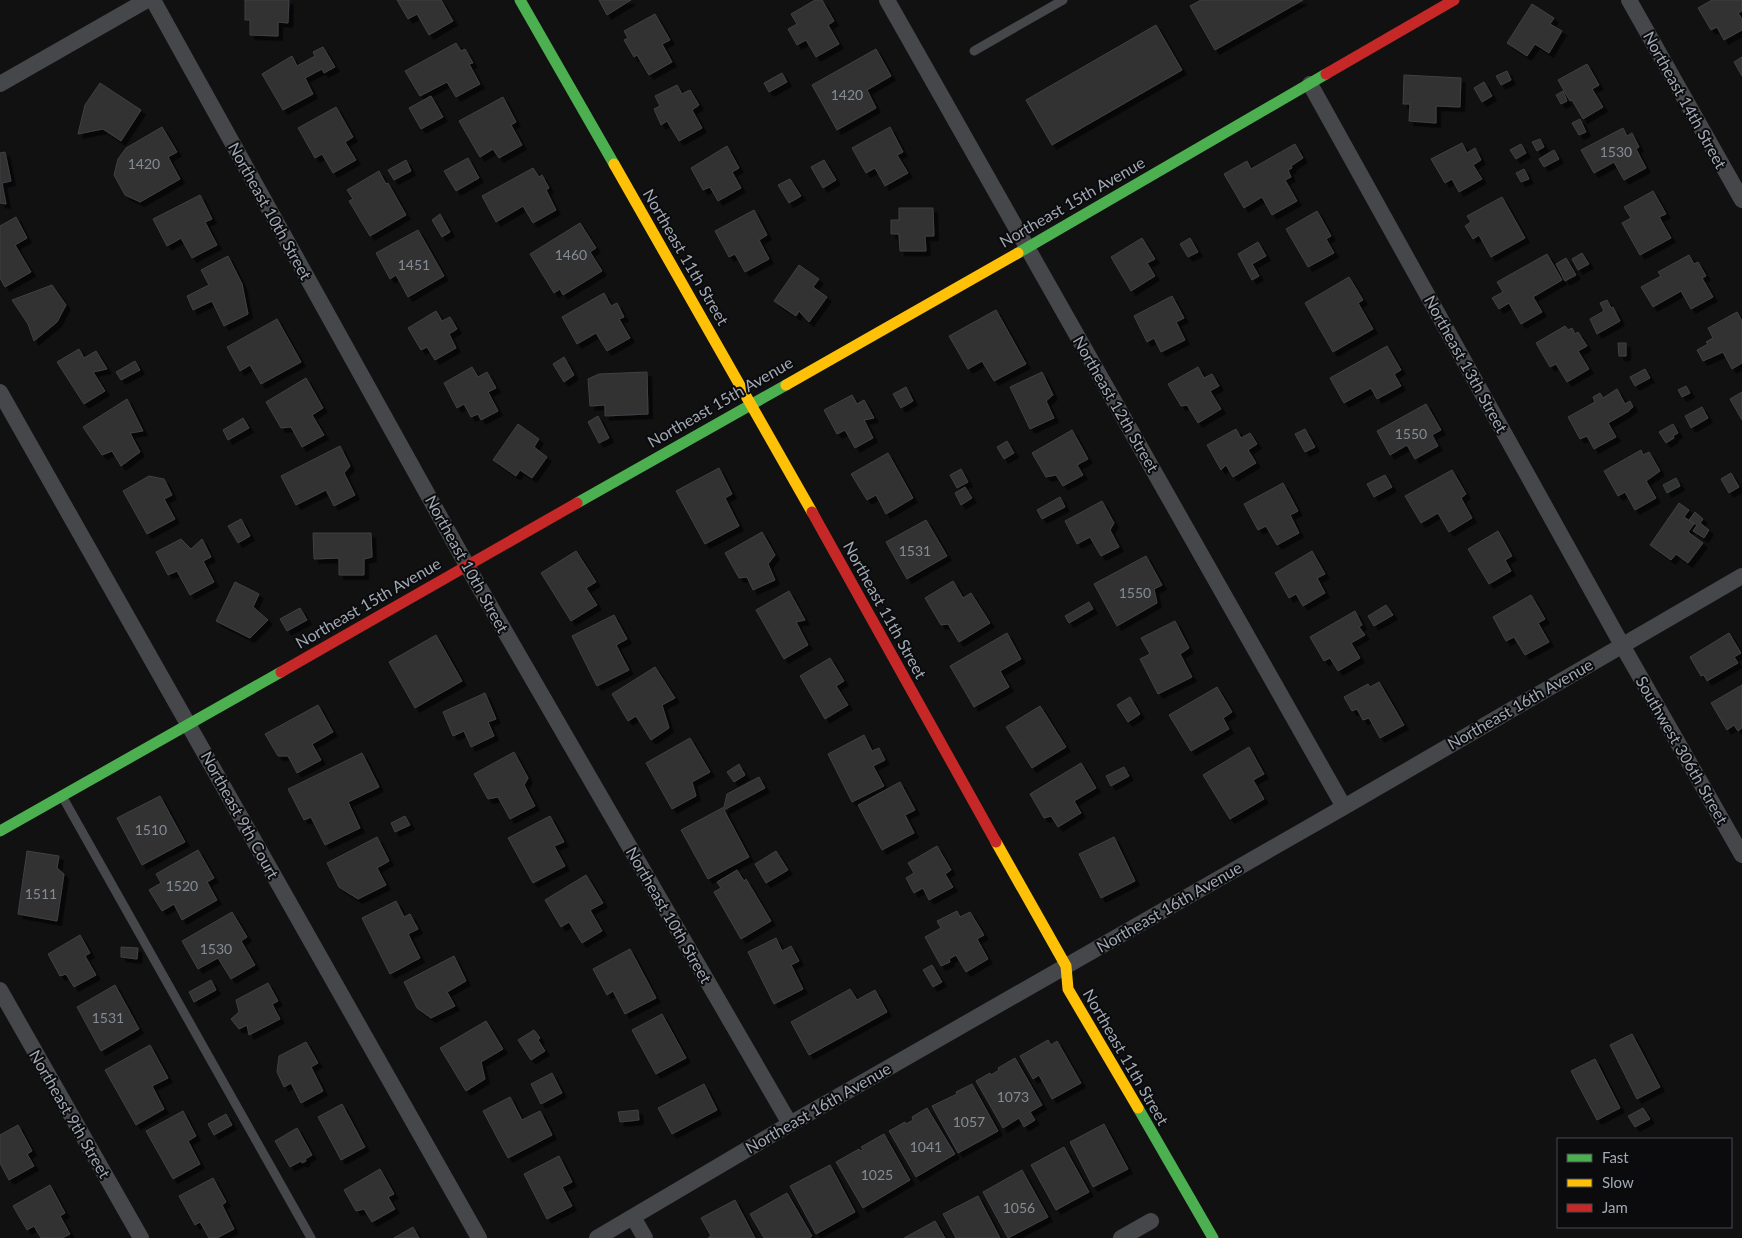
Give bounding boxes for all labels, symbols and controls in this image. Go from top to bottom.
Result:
street label: Northeast 14th Street [1640,28,1731,172]
house number: 1420 [831,86,863,103]
street label: Northeast 10th Street [225,139,316,283]
house number: 1530 [1600,143,1632,160]
street label: Northeast 15th Avenue [996,152,1148,251]
house number: 1420 [128,155,160,172]
street label: Northeast 11th Street [640,185,733,328]
house number: 1460 [555,246,587,263]
house number: 1451 [398,256,430,273]
street label: Northeast 13th Street [1421,292,1512,436]
street label: Northeast 12th Street [1070,332,1163,475]
street label: Northeast 15th Avenue [644,352,796,451]
house number: 1550 [1395,425,1427,442]
street label: Northeast 10th Street [422,492,513,636]
street label: Northeast 11th Street [840,538,931,682]
house number: 1531 [899,542,931,559]
street label: Northeast 15th Avenue [292,553,444,652]
house number: 1550 [1119,584,1151,601]
street label: Northeast 16th Avenue [1444,654,1596,753]
street label: Southwest 306th Street [1632,672,1733,827]
street label: Northeast 9th Court [198,748,283,882]
house number: 1510 [135,821,167,838]
street label: Northeast 10th Street [623,843,716,986]
street label: Northeast 16th Avenue [1093,857,1245,956]
house number: 1520 [166,877,198,894]
house number: 1511 [25,885,57,902]
house number: 1530 [200,940,232,957]
street label: Northeast 11th Street [1080,985,1173,1128]
house number: 1531 [92,1009,124,1026]
street label: Northeast 9th Street [26,1046,115,1181]
street label: Northeast 16th Avenue [742,1058,894,1157]
house number: 1073 [997,1088,1029,1105]
house number: 1057 [953,1113,985,1130]
house number: 1041 [910,1138,942,1155]
legend [1557,1138,1732,1228]
text: Fast [1602,1148,1629,1166]
house number: 1025 [861,1166,893,1183]
text: Slow [1602,1173,1634,1191]
text: Jam [1602,1198,1628,1216]
house number: 1056 [1003,1199,1035,1216]

